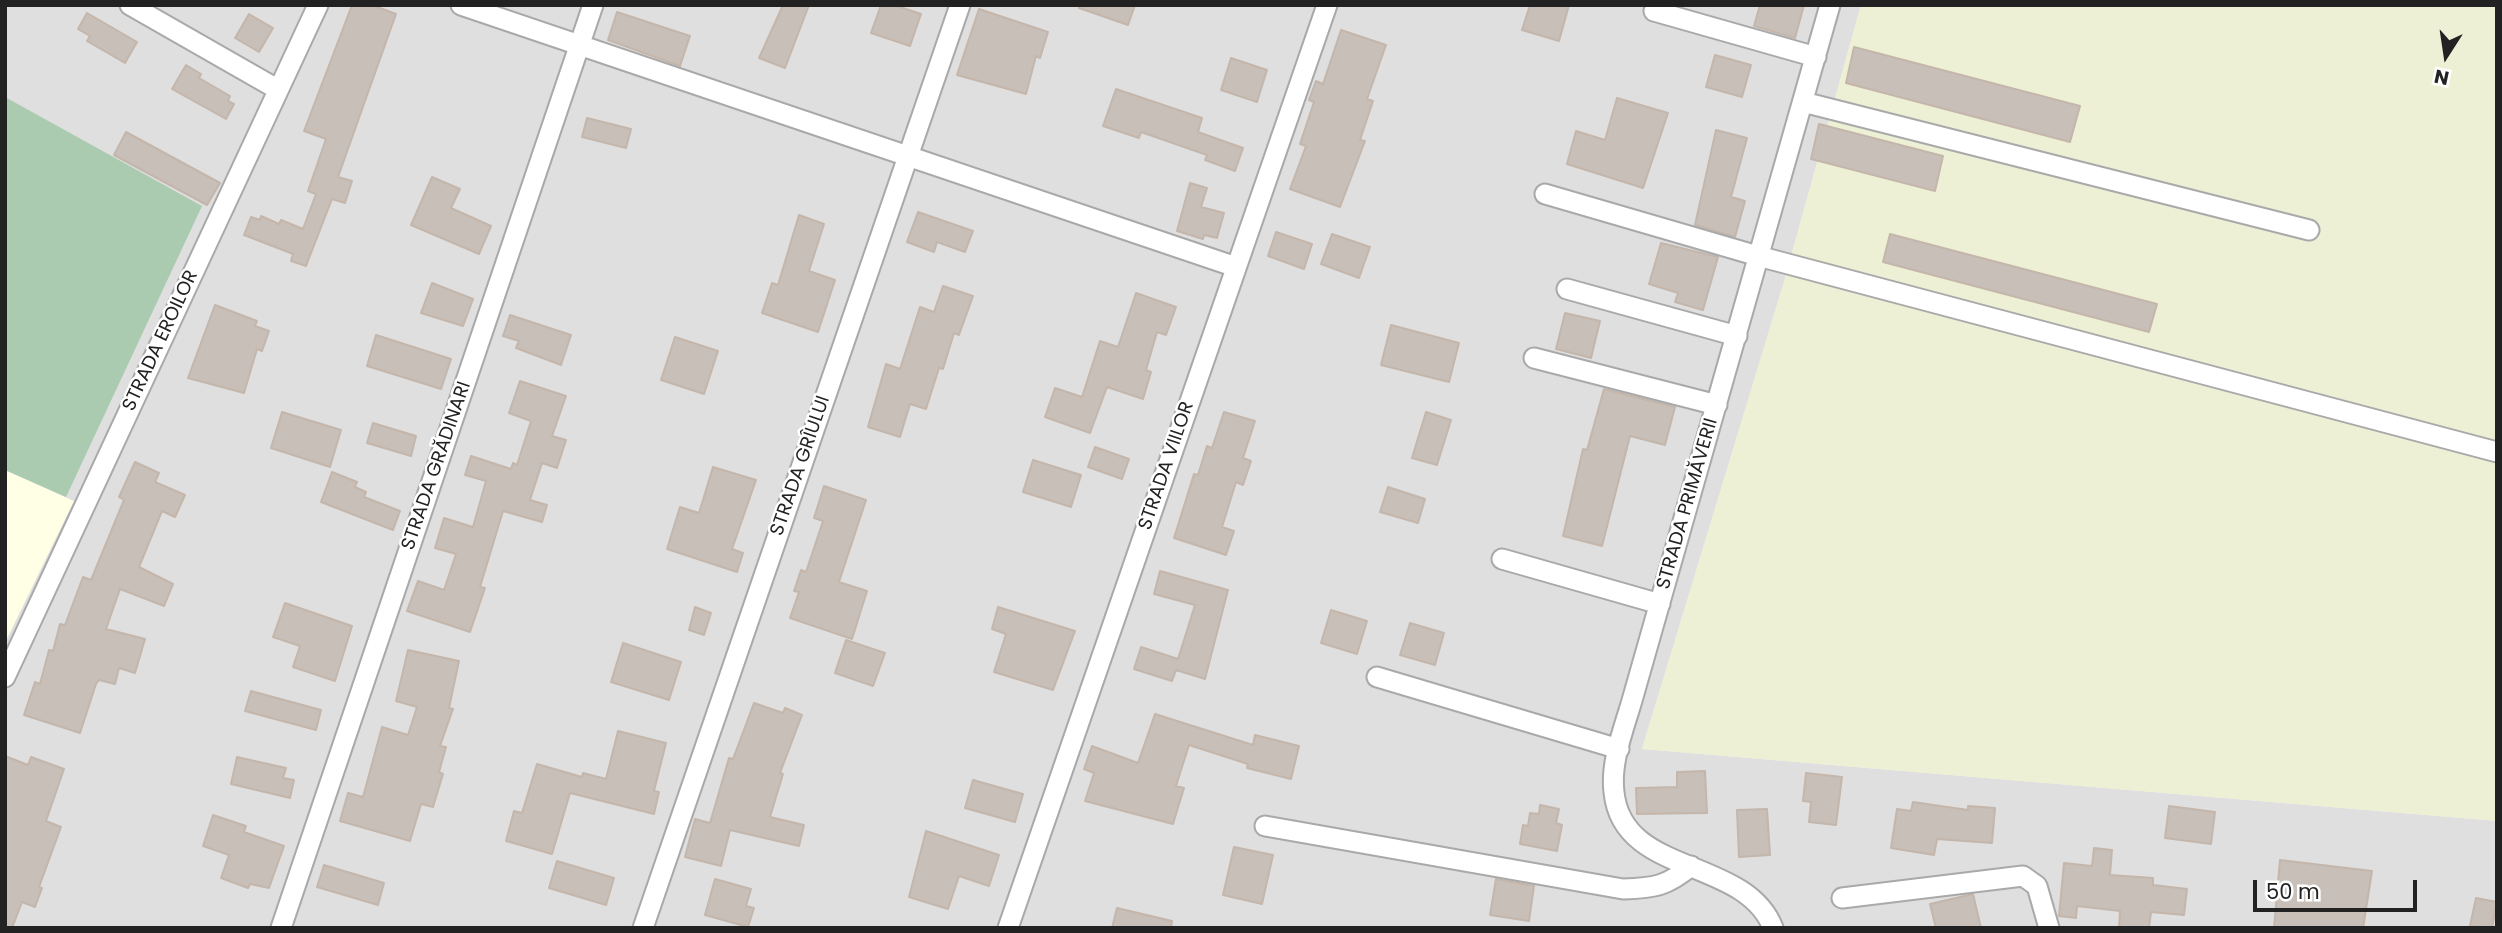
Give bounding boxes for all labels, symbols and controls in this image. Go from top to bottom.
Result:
north arrow [2411,21,2481,91]
text: N [2432,62,2451,92]
street label: STRADA EROILOR [118,267,204,415]
street label: STRADA GRĂDINARI [397,379,477,553]
street label: STRADA GRÎULUI [766,393,836,539]
street label: STRADA VIILOR [1134,399,1200,533]
street label: STRADA PRIMĂVERII [1653,416,1723,592]
scale bar [2257,866,2422,910]
text: 50 m [2266,877,2320,906]

